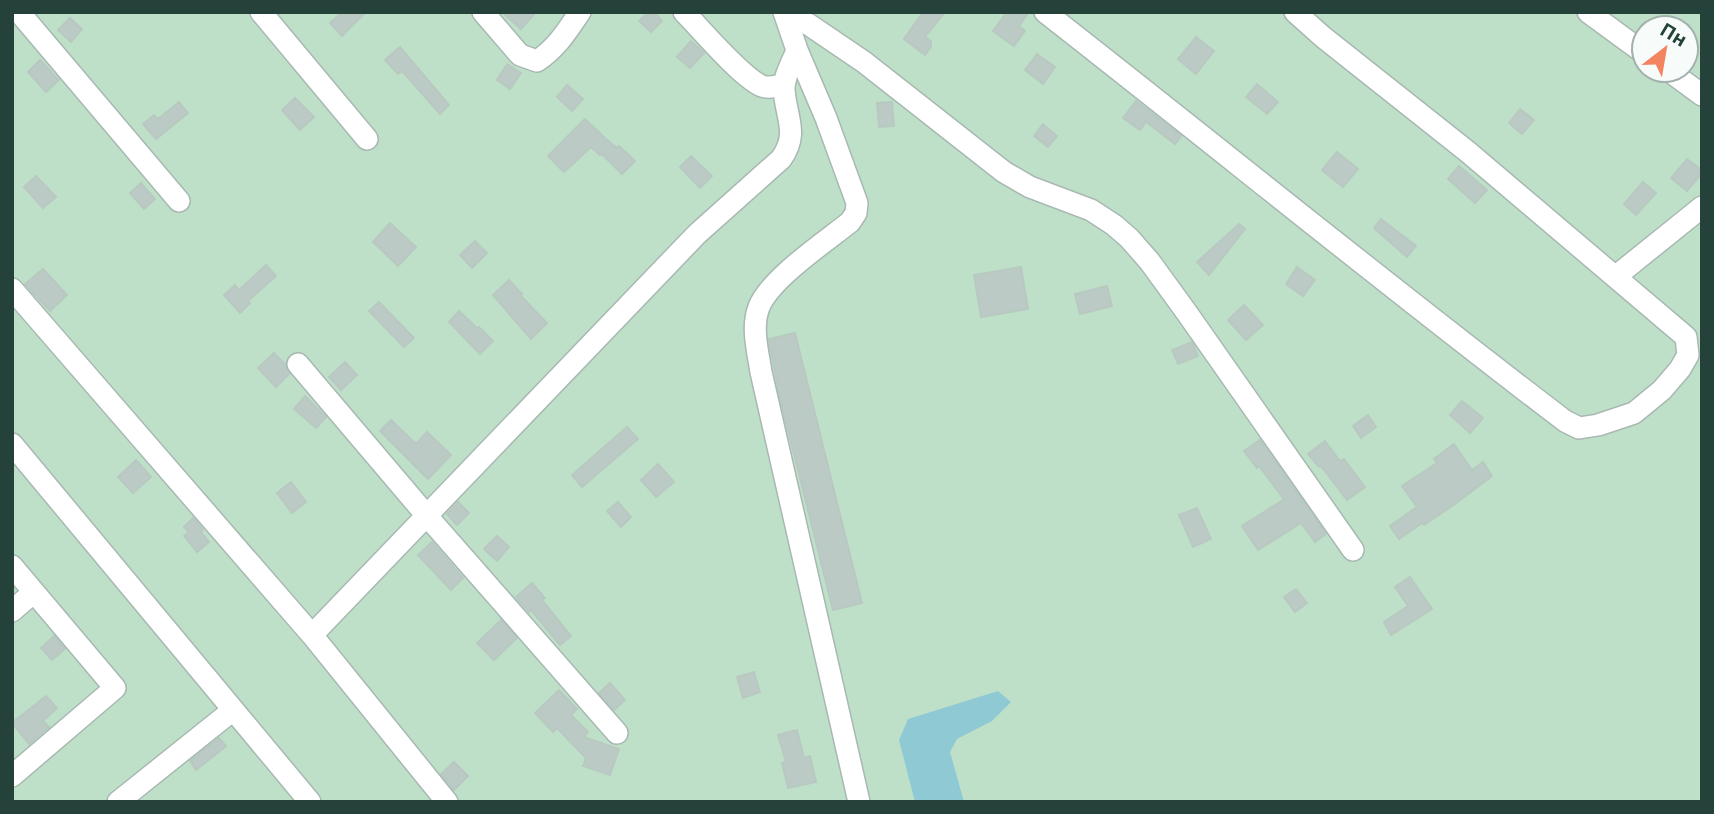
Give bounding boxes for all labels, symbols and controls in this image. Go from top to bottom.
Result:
north arrow [1630,14,1700,84]
text: Пн [1656,16,1692,53]

